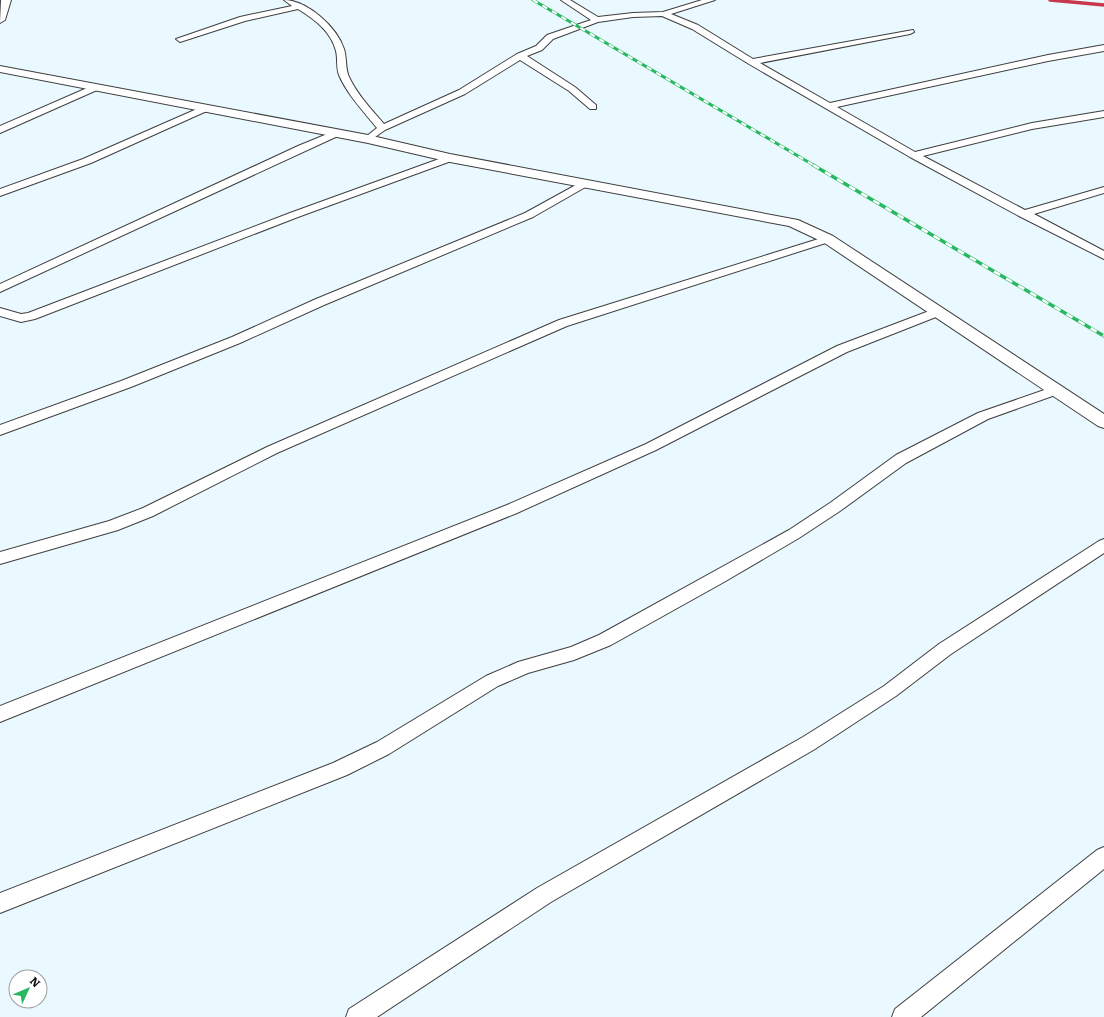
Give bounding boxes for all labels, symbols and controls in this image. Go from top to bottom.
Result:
north arrow [8,969,48,1009]
text: N [27,972,45,990]

